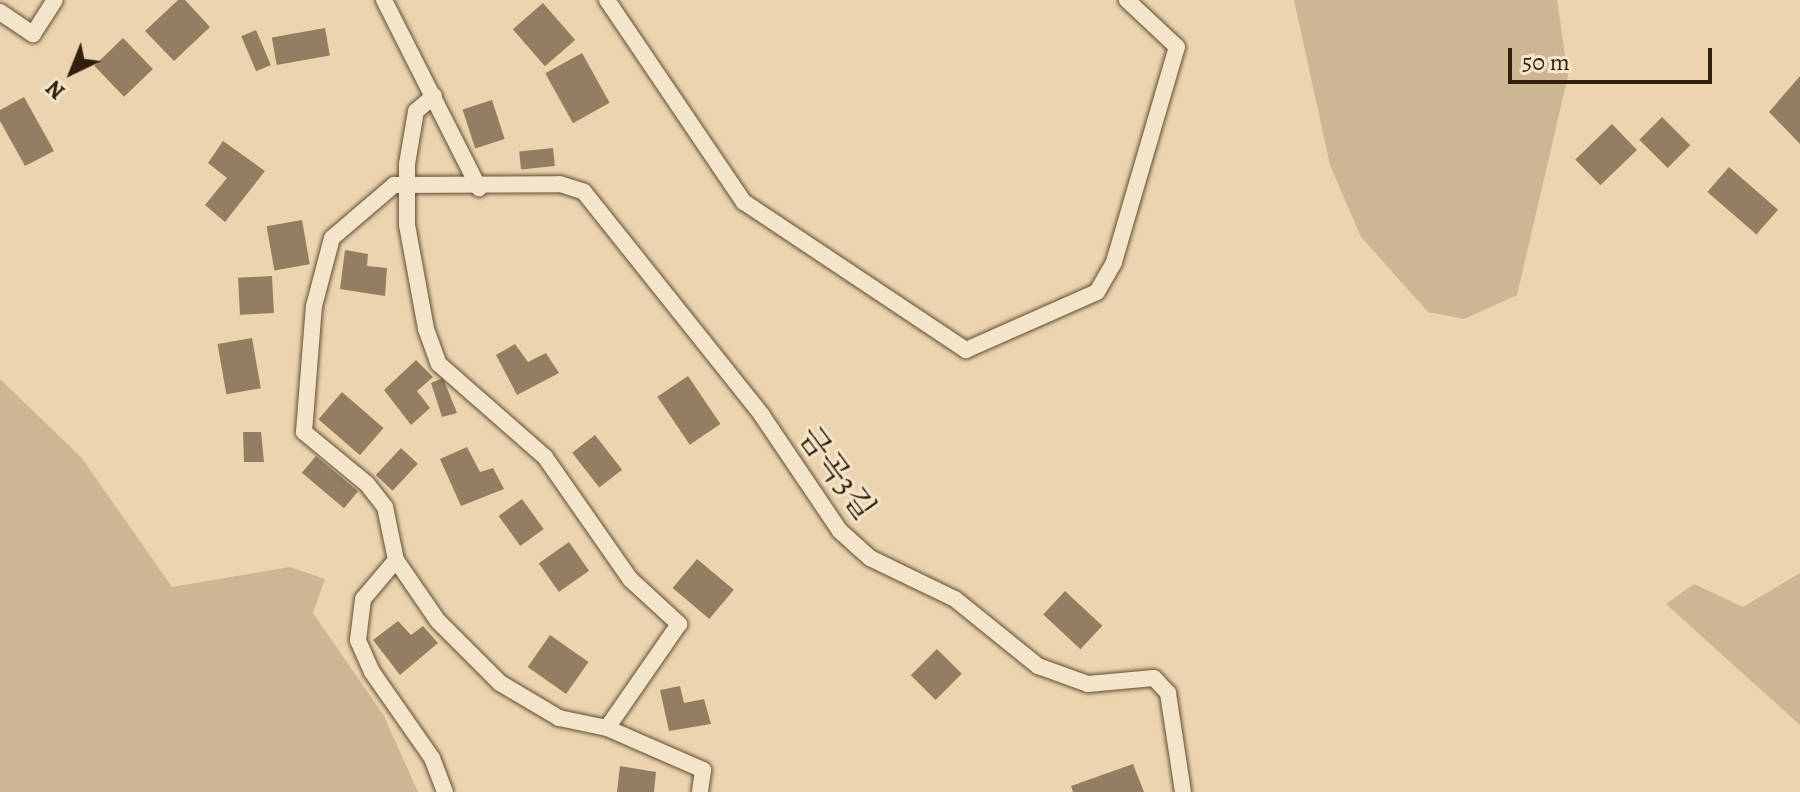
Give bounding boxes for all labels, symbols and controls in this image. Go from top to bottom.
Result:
north arrow [32,32,112,112]
scale bar [1512,32,1716,82]
text: 50 m [1522,46,1570,78]
text: N [40,73,72,106]
street label: 금곡3길 [790,419,884,527]

